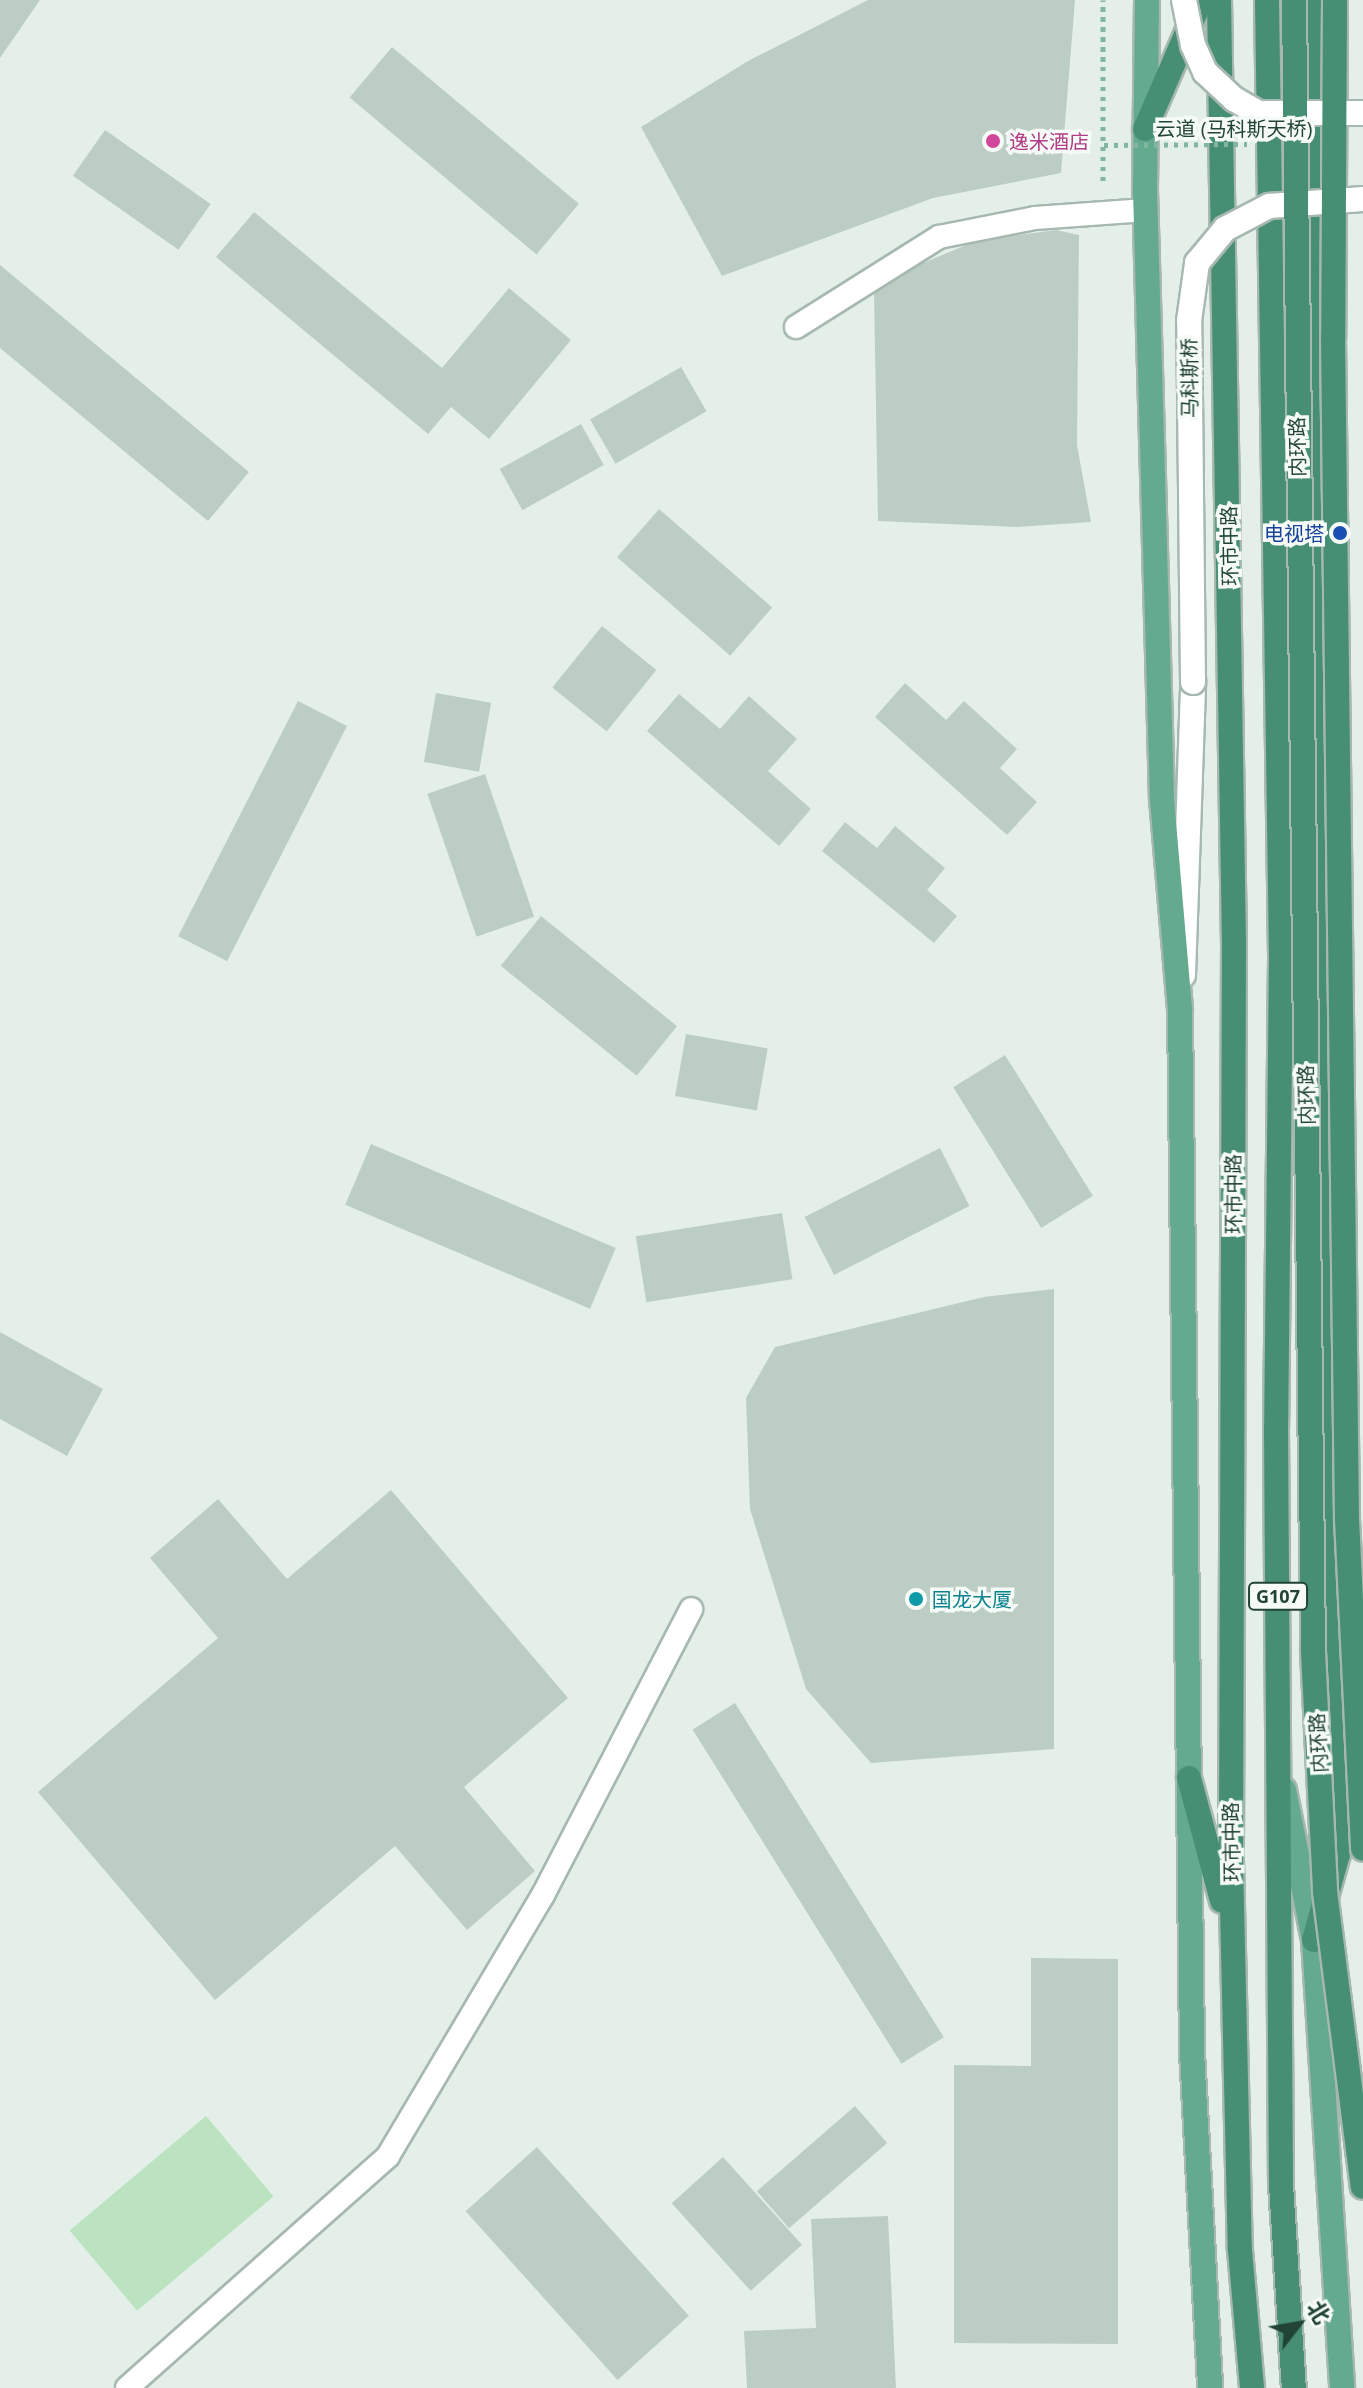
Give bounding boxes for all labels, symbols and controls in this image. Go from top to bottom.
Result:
street label: 云道 (马科斯天桥) [1156,116,1312,140]
place label: 逸米酒店 [1009,129,1089,153]
marker: 逸米酒店 [984,132,1002,150]
street label: 马科斯桥 [1177,338,1201,418]
street label: 内环路 [1284,417,1310,477]
street label: 环市中路 [1216,506,1242,586]
place label: 电视塔 [1264,521,1324,545]
marker: 电视塔 [1331,524,1349,542]
street label: 内环路 [1293,1065,1319,1125]
street label: 环市中路 [1221,1154,1245,1234]
road number: G107 [1248,1582,1308,1610]
place label: 国龙大厦 [932,1587,1012,1611]
marker: 国龙大厦 [907,1590,925,1608]
street label: 内环路 [1304,1712,1332,1774]
street label: 环市中路 [1218,1802,1244,1882]
north arrow [1259,2284,1339,2364]
text: 北 [1301,2294,1338,2329]

